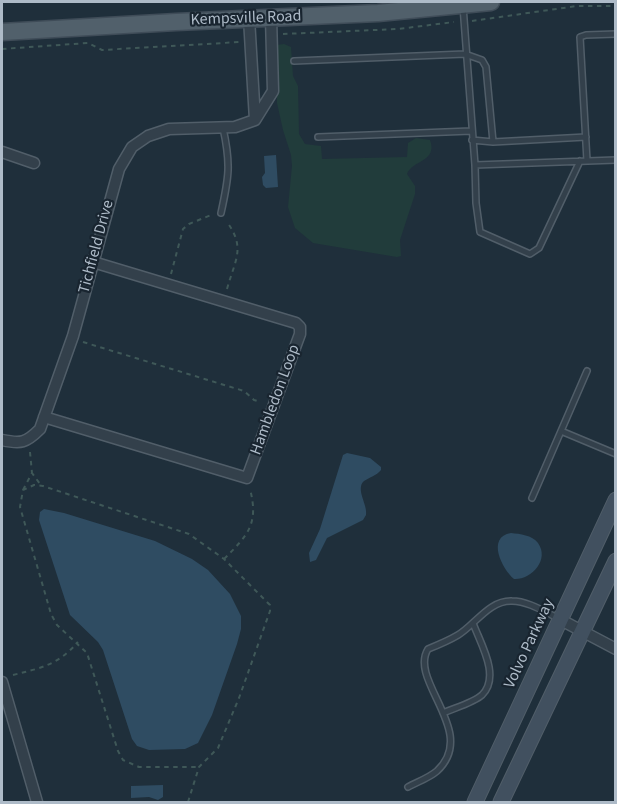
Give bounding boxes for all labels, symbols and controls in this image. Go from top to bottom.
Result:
street label: Kempsville Road [190,7,302,31]
street label: Tichfield Drive [75,198,119,296]
street label: Hambledon Loop [247,342,305,458]
street label: Volvo Parkway [501,596,559,692]

